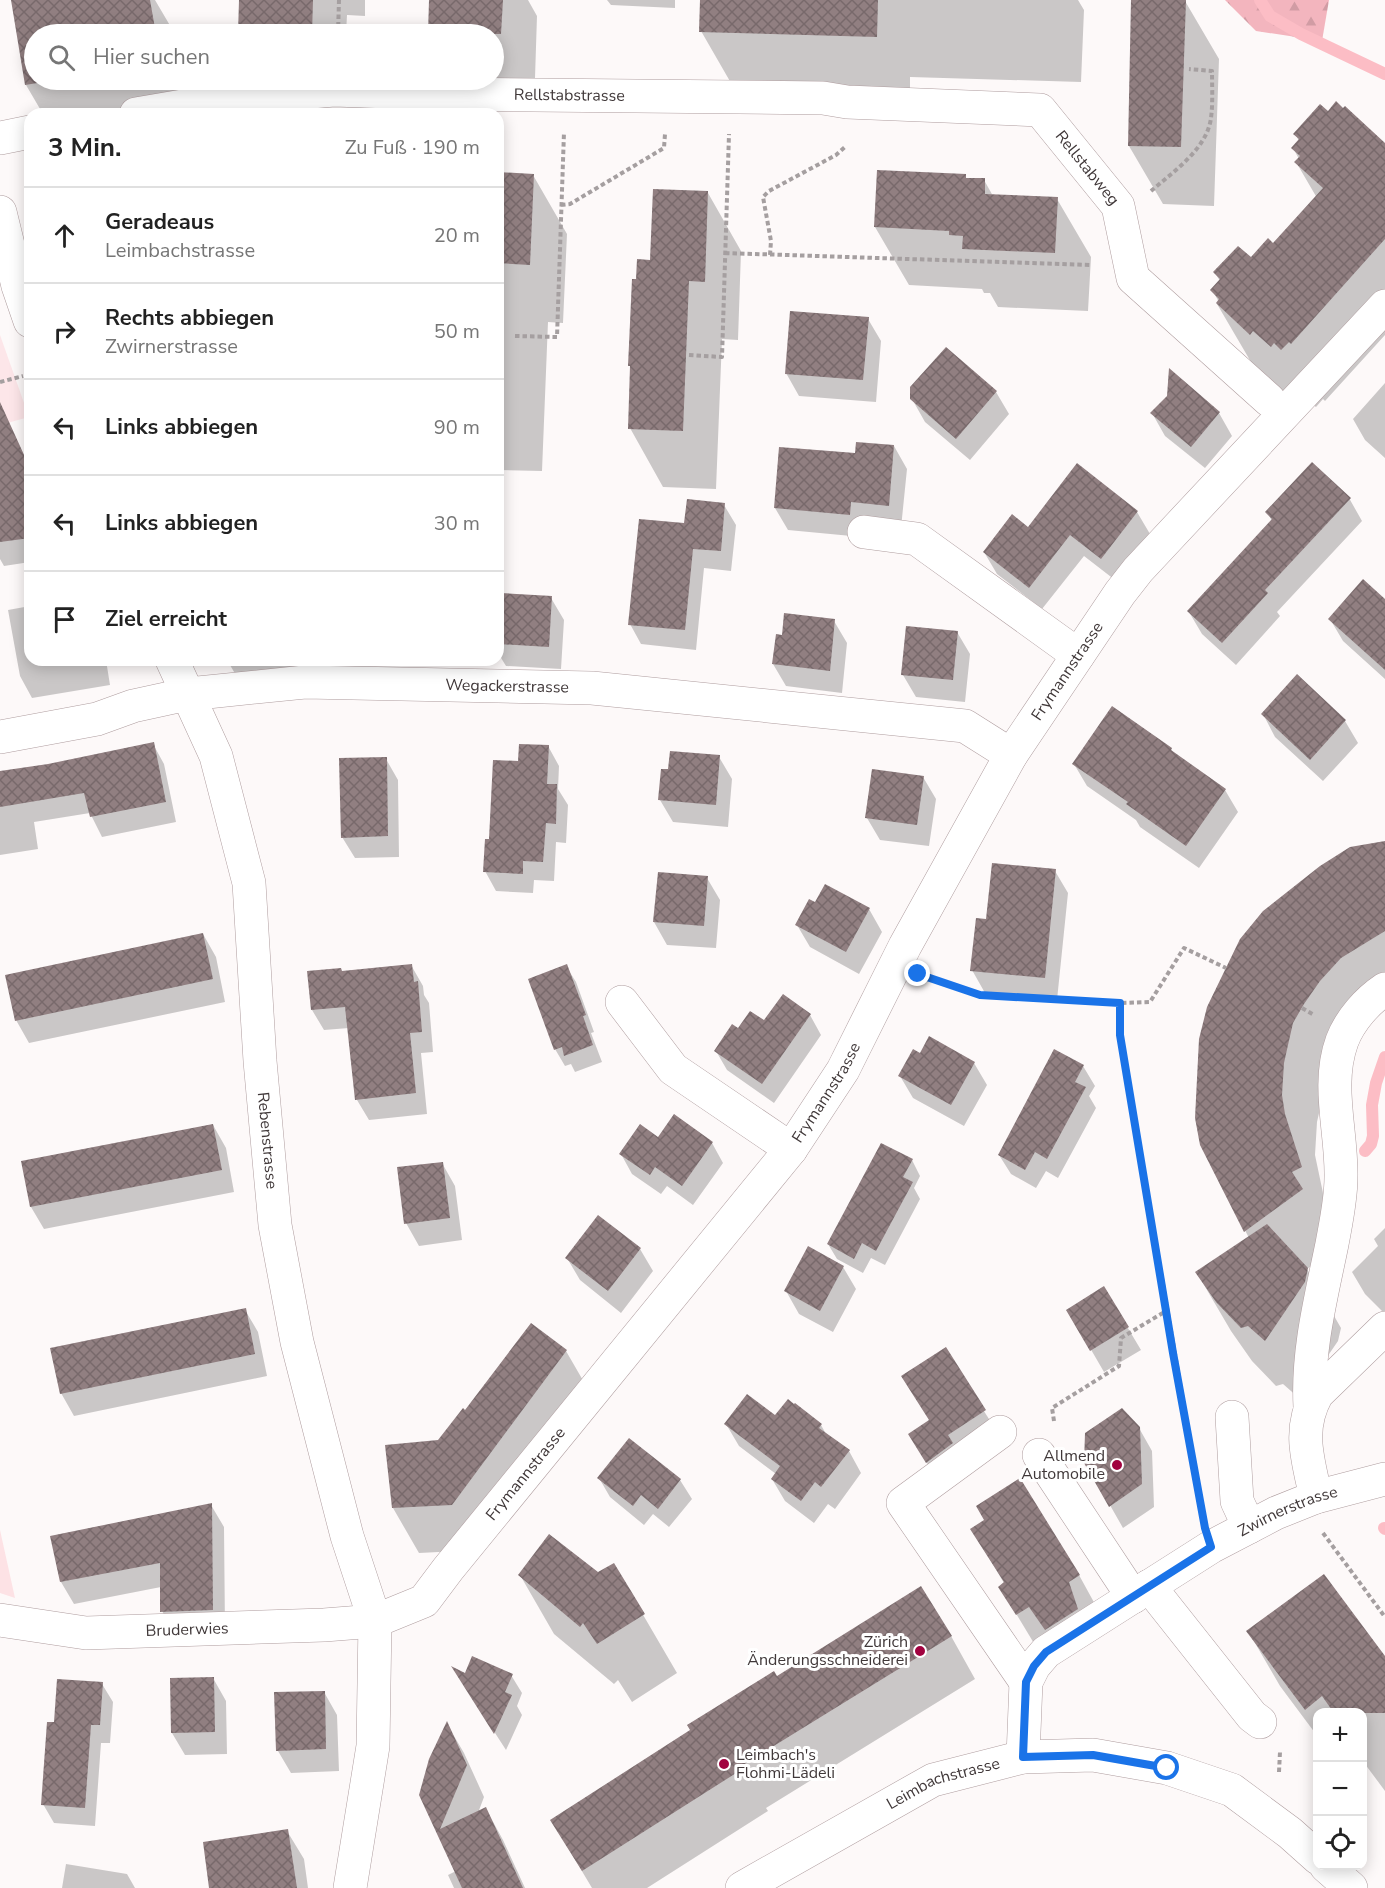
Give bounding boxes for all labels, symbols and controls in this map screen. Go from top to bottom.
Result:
search box [24,24,504,90]
icon: search [45,41,78,74]
text: Hier suchen [93,42,210,72]
street label: Rellstabstrasse [514,84,625,107]
street label: Rellstabweg [1050,126,1124,210]
text: 3 Min. [48,130,121,165]
text: Zu Fuß · 190 m [345,134,480,161]
text: Geradeaus [105,207,214,237]
icon: ahead [48,219,81,252]
text: 20 m [434,222,480,249]
text: Leimbachstrasse [105,237,255,264]
text: Rechts abbiegen [105,303,274,333]
icon: right [48,315,81,348]
text: 50 m [434,318,480,345]
text: Zwirnerstrasse [105,333,238,360]
icon: left [48,411,81,444]
text: Links abbiegen [105,412,258,442]
text: 90 m [434,414,480,441]
icon: left [48,507,81,540]
text: Links abbiegen [105,508,258,538]
text: 30 m [434,510,480,537]
icon: arrive [48,603,81,636]
text: Ziel erreicht [105,604,227,634]
street label: Frymannstrasse [1026,618,1108,725]
street label: Wegackerstrasse [445,674,569,699]
route end [904,960,930,986]
street label: Frymannstrasse [787,1039,866,1147]
street label: Rebenstrasse [252,1091,283,1190]
street label: Frymannstrasse [481,1422,570,1525]
place label: Allmend Automobile [1021,1445,1105,1485]
marker: Allmend Automobile [1110,1458,1124,1472]
street label: Zwirnerstrasse [1234,1481,1340,1542]
street label: Bruderwies [145,1617,229,1642]
place label: Zürich Änderungsschneiderei [747,1631,908,1671]
marker: Zürich Änderungsschneiderei [913,1644,927,1658]
map controls [1313,1708,1367,1870]
button: + [1313,1708,1367,1762]
place label: Leimbach's Flohmi-Lädeli [736,1744,835,1784]
street label: Leimbachstrasse [883,1752,1002,1815]
route start [1153,1754,1179,1780]
marker: Leimbach's Flohmi-Lädeli [717,1757,731,1771]
button: − [1313,1762,1367,1816]
button: locate [1313,1816,1367,1870]

